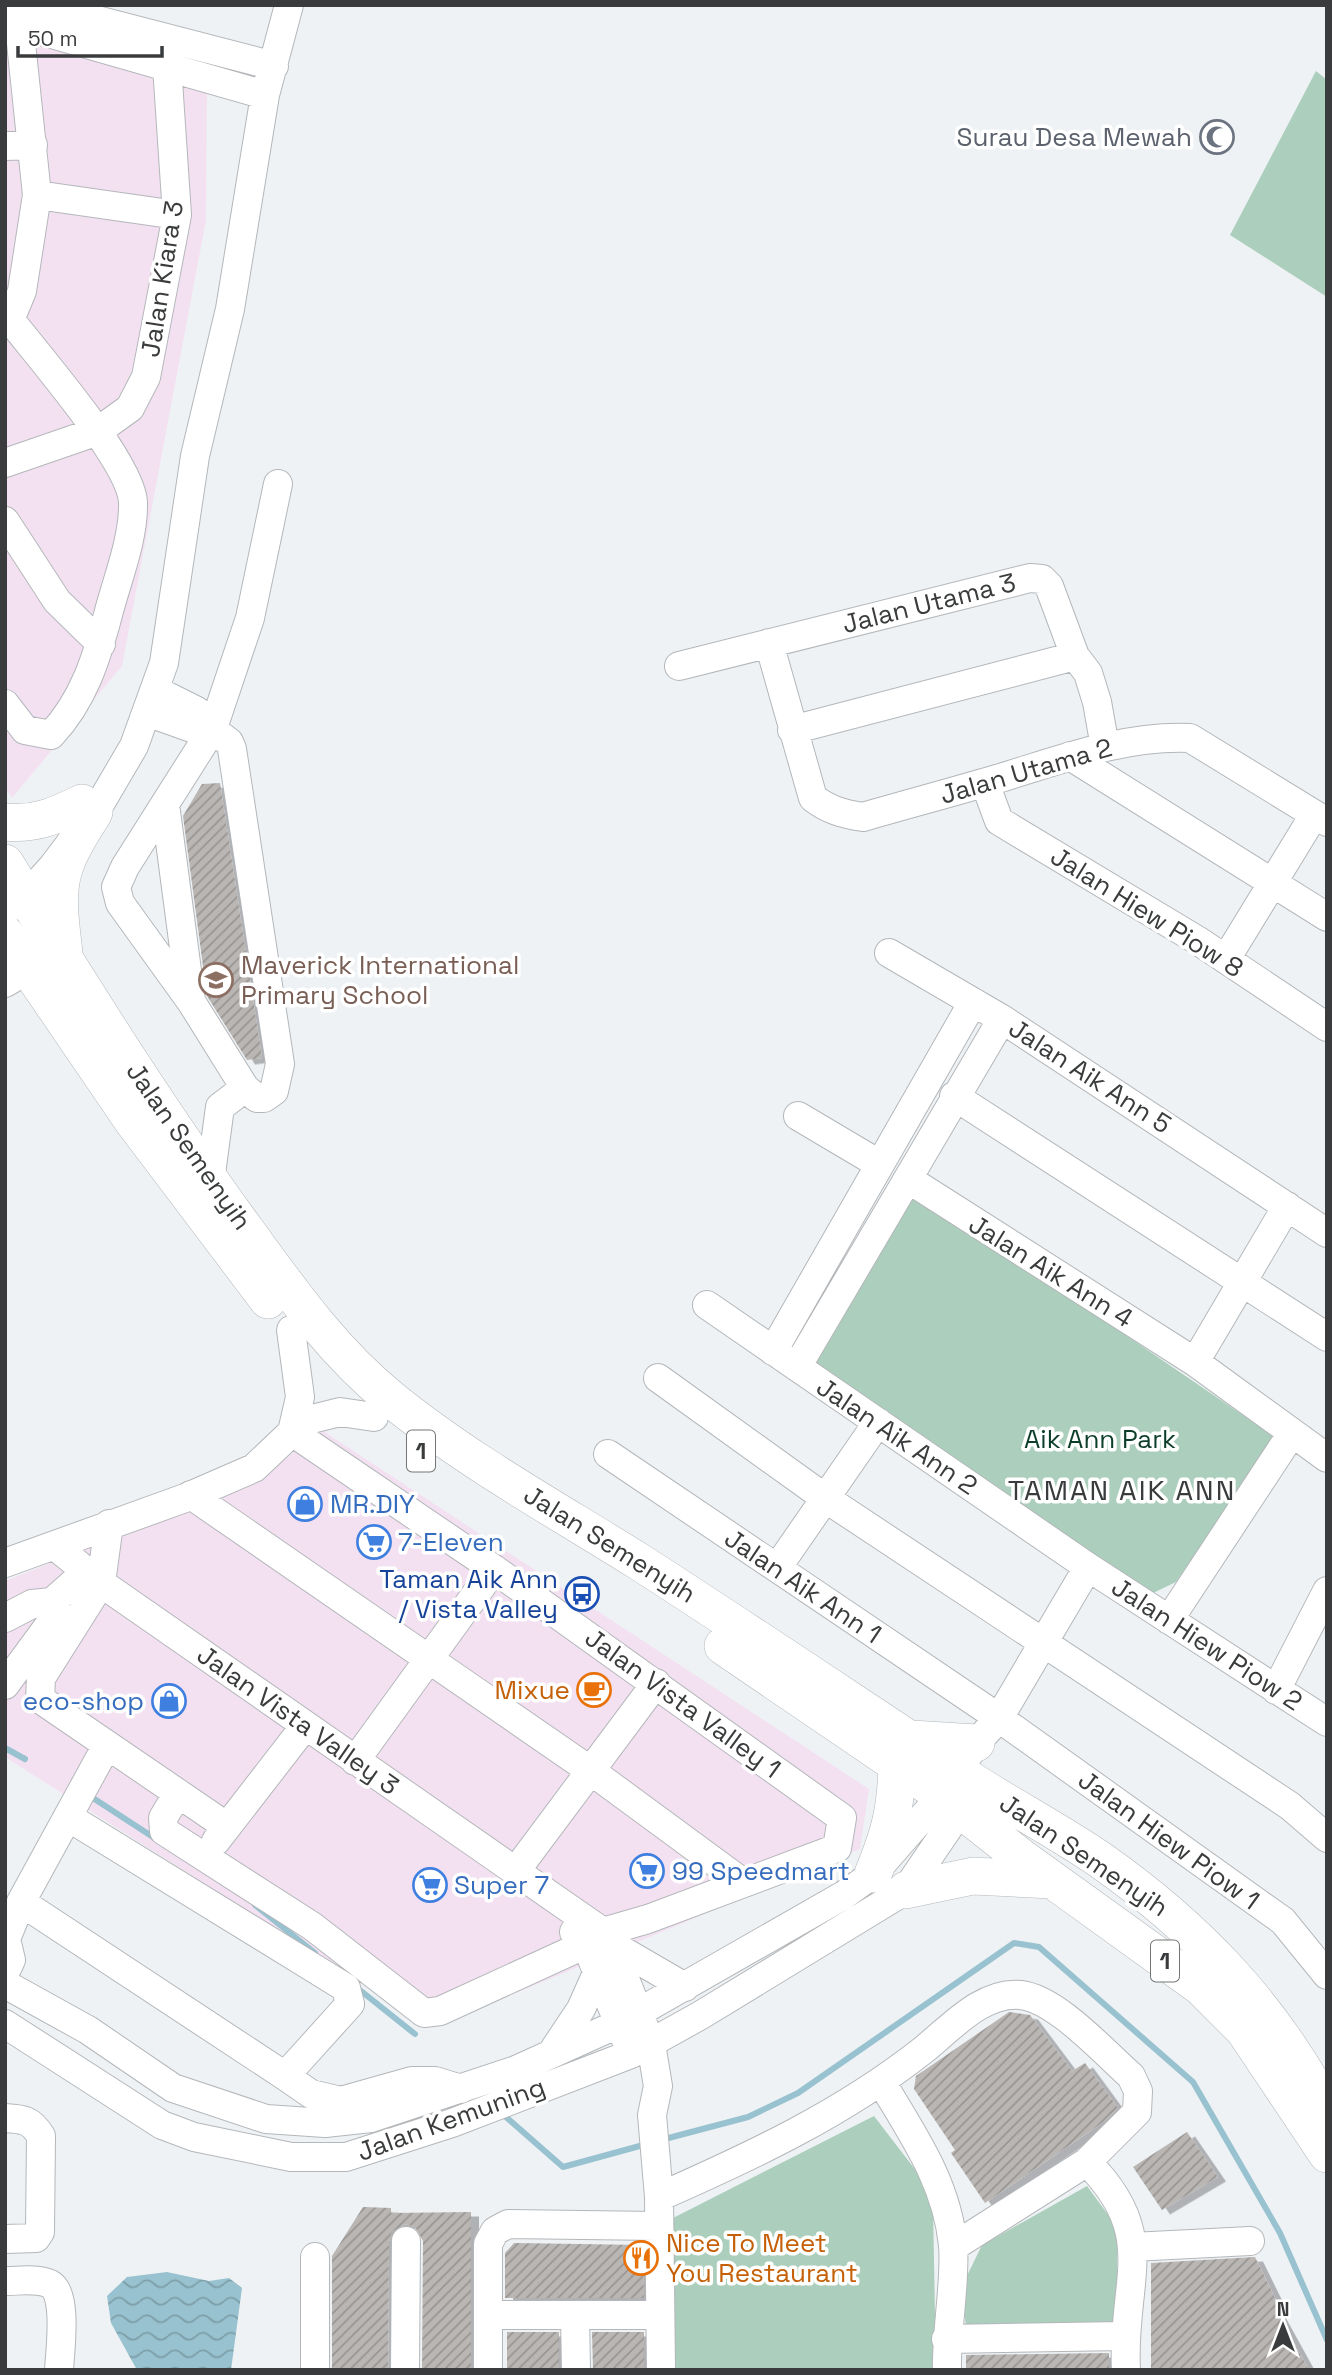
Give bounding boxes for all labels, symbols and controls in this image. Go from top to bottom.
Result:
scale bar [18,14,161,58]
text: 50 m [28,25,78,52]
mosque icon: Surau Desa Mewah [1198,118,1236,156]
place label: Surau Desa Mewah [957,120,1192,154]
street label: Jalan Kiara 3 [133,199,191,359]
street label: Jalan Utama 3 [839,565,1019,641]
street label: Jalan Utama 2 [936,730,1116,812]
street label: Jalan Hiew Piow 8 [1044,839,1250,985]
place label: Maverick International Primary School [241,948,519,1012]
school or university icon: Maverick International Primary School [197,961,235,999]
street label: Jalan Aik Ann 5 [1002,1011,1178,1141]
street label: Jalan Semenyih [119,1056,259,1236]
street label: Jalan Aik Ann 4 [962,1207,1140,1335]
street label: Jalan Aik Ann 2 [810,1370,984,1502]
park label: Aik Ann Park [1024,1422,1176,1456]
road number: 1 [407,1430,435,1471]
district label: TAMAN AIK ANN [1008,1472,1236,1508]
street label: Jalan Semenyih [518,1477,702,1611]
shop icon: MR.DIY [286,1485,324,1523]
place label: MR.DIY [330,1487,415,1521]
street label: Jalan Aik Ann 1 [718,1521,888,1651]
supermarket icon: 7-Eleven [355,1523,393,1561]
place label: 7-Eleven [398,1525,504,1559]
place label: Taman Aik Ann / Vista Valley [379,1562,558,1626]
street label: Jalan Hiew Piow 2 [1105,1570,1309,1718]
bus stop icon: Taman Aik Ann / Vista Valley [563,1575,601,1613]
street label: Jalan Vista Valley 1 [578,1620,788,1786]
street label: Jalan Vista Valley 3 [190,1638,406,1802]
cafe icon: Mixue [575,1671,613,1709]
place label: Mixue [494,1673,570,1707]
shop icon: eco-shop [150,1682,188,1720]
place label: eco-shop [23,1684,144,1718]
street label: Jalan Hiew Piow 1 [1072,1763,1266,1917]
street label: Jalan Semenyih [993,1786,1175,1924]
supermarket icon: 99 Speedmart [628,1852,666,1890]
place label: 99 Speedmart [672,1854,850,1888]
supermarket icon: Super 7 [411,1866,449,1904]
place label: Super 7 [454,1868,549,1902]
road number: 1 [1151,1940,1179,1982]
street label: Jalan Kemuning [352,2069,550,2169]
place label: Nice To Meet You Restaurant [666,2226,858,2290]
restaurant icon: Nice To Meet You Restaurant [622,2239,660,2277]
north arrow [1248,2291,1318,2361]
text: N [1277,2297,1289,2322]

